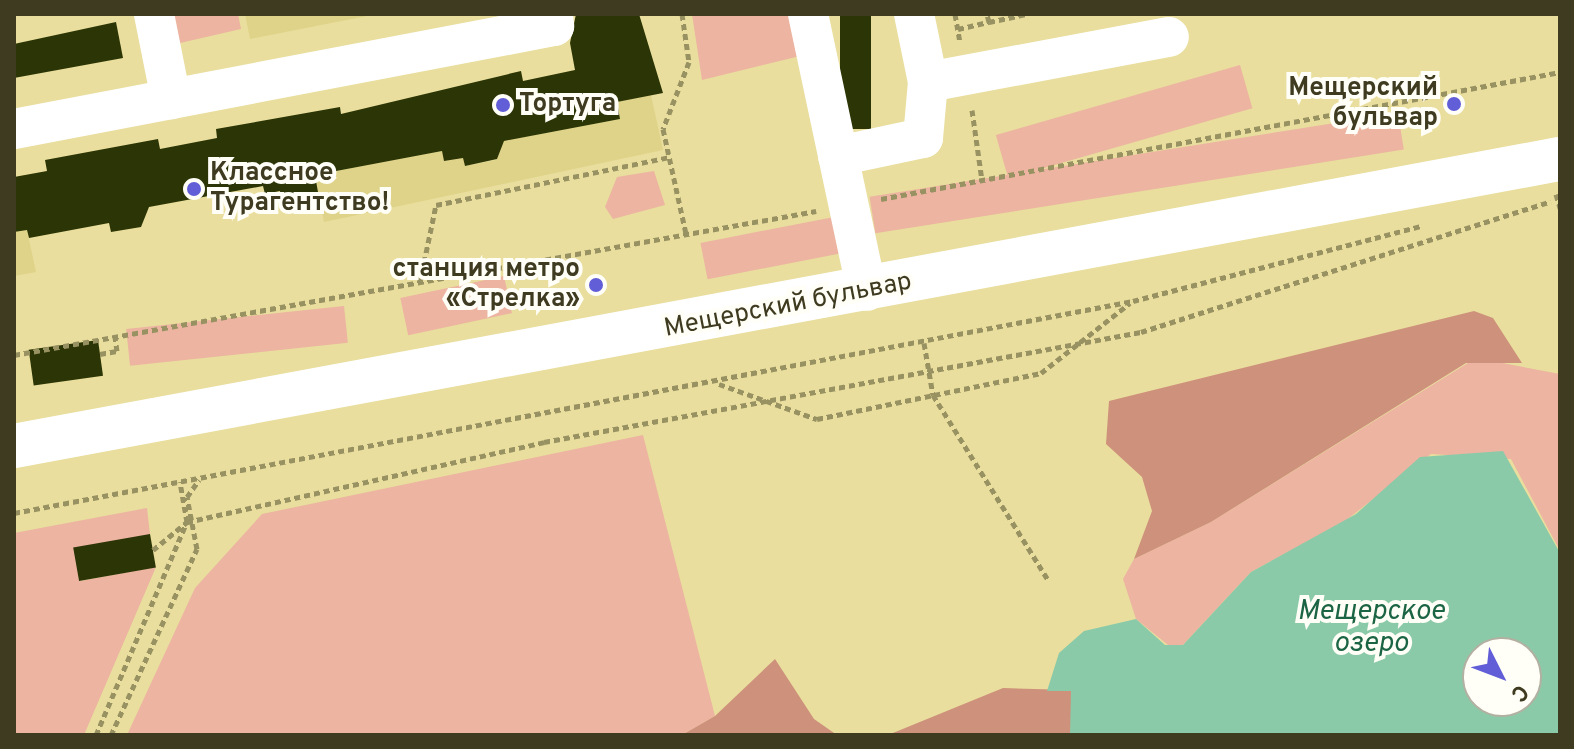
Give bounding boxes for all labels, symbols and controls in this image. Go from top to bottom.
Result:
place label: Мещерский бульвар [1288,73,1438,134]
place label: Тортуга [519,89,616,121]
marker: Мещерский бульвар [1445,95,1463,113]
marker: Тортуга [494,96,512,114]
place label: Классное Турагентство! [210,158,389,220]
marker: Классное Турагентство! [185,180,203,198]
place label: станция метро «Стрелка» [393,254,580,316]
street label: Мещерский бульвар [662,267,914,345]
marker: станция метро «Стрелка» [587,276,605,294]
water label: Мещерское озеро [1297,595,1445,661]
north arrow [1462,637,1542,717]
text: С [1504,678,1533,706]

